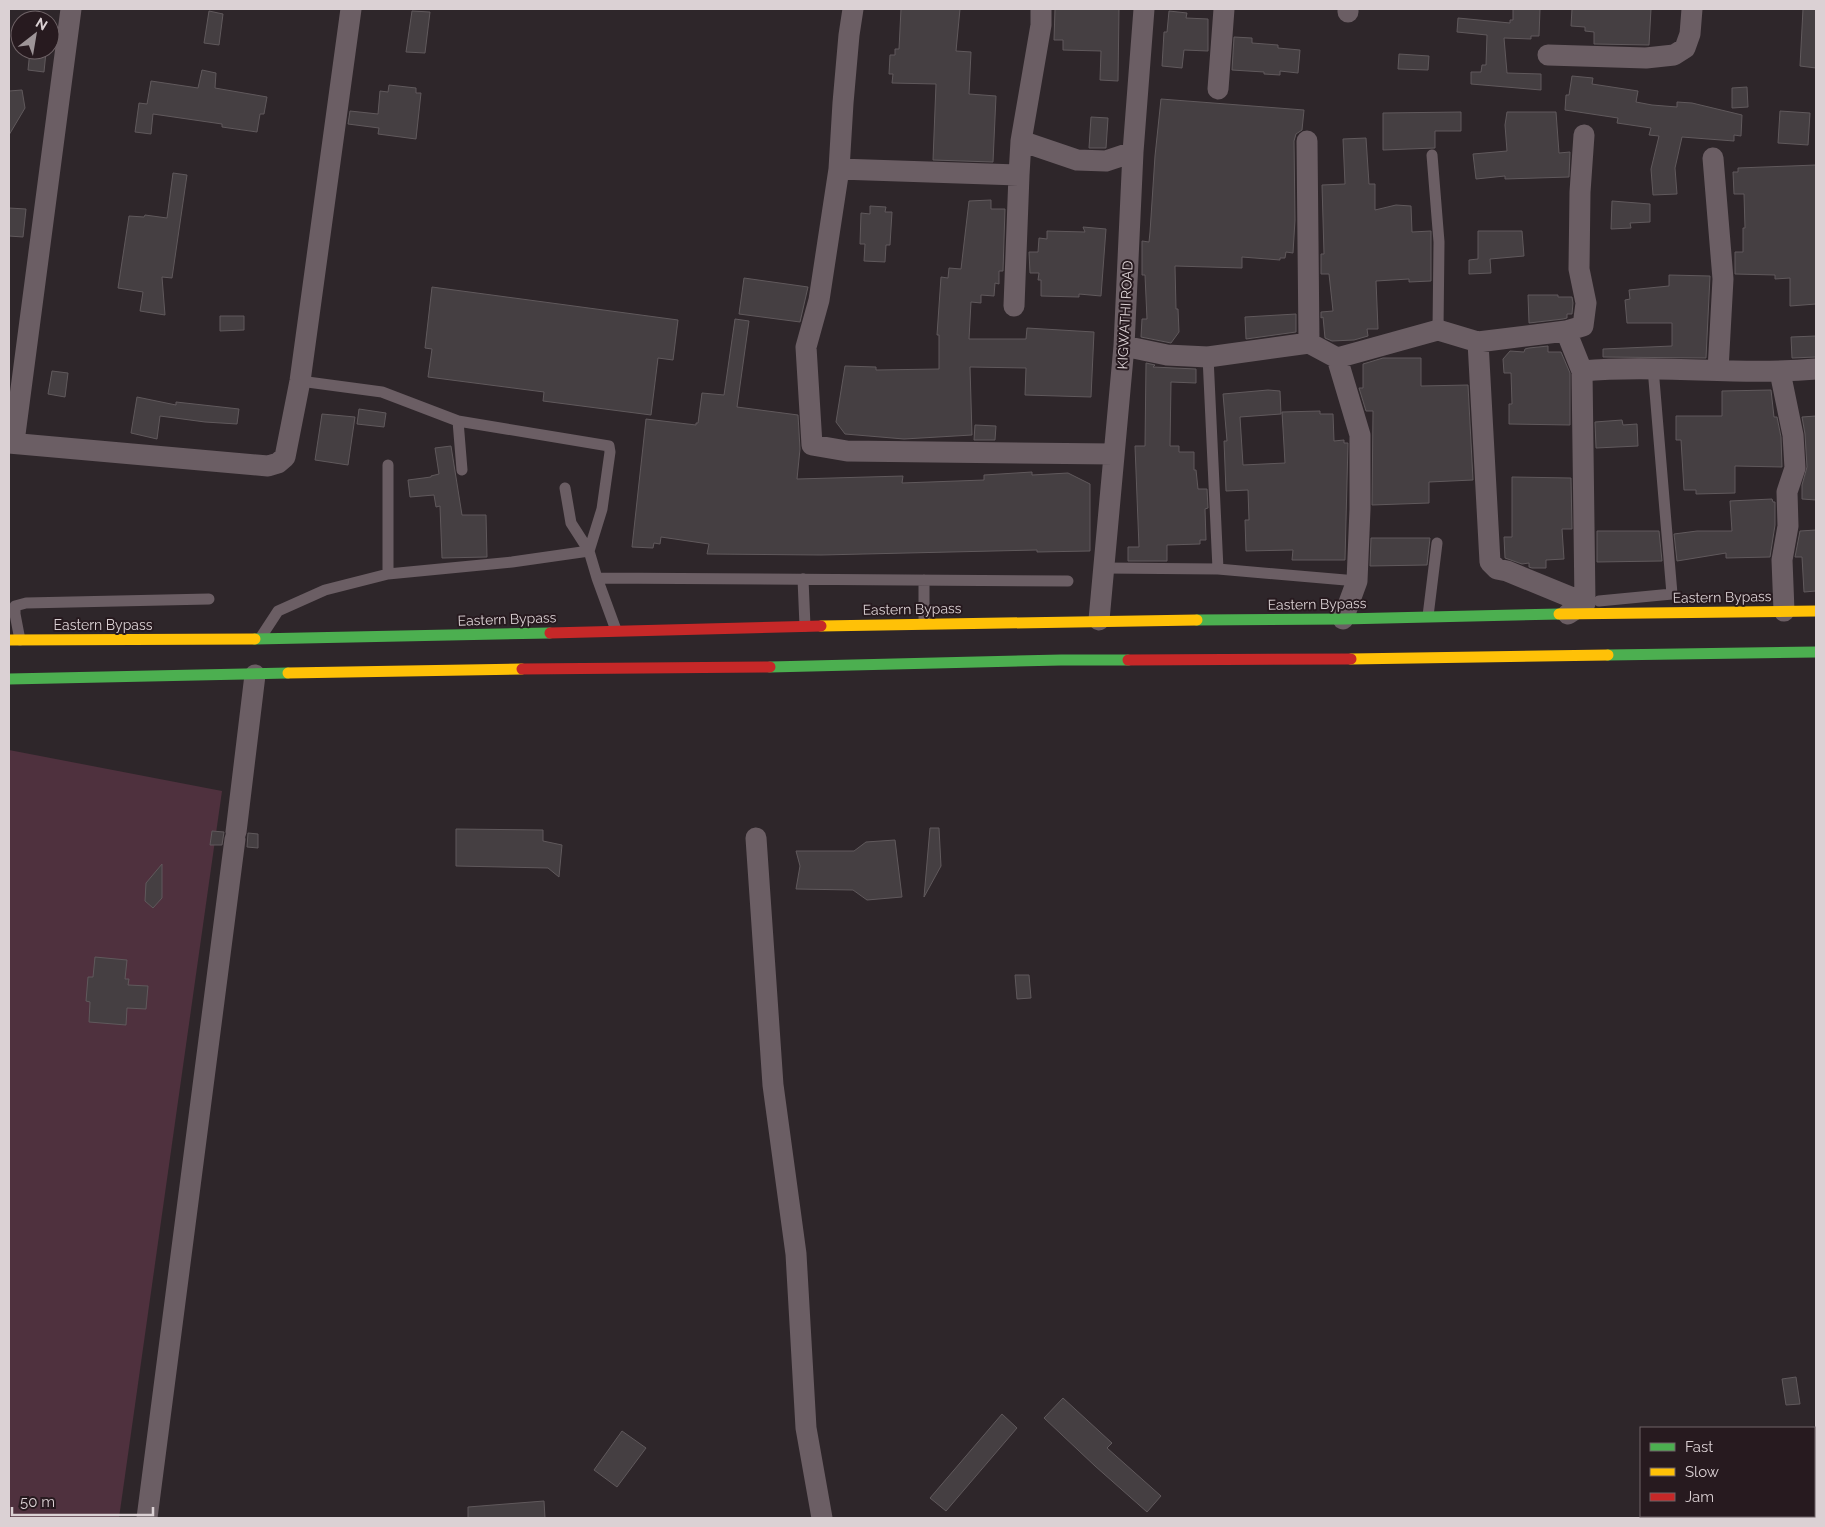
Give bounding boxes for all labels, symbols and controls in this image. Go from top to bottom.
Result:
north arrow [10,10,60,60]
text: N [33,14,50,33]
street label: KIGWATHI ROAD [1114,260,1136,370]
street label: Eastern Bypass [1672,588,1772,606]
street label: Eastern Bypass [1267,595,1367,613]
street label: Eastern Bypass [862,600,962,618]
street label: Eastern Bypass [457,609,557,629]
street label: Eastern Bypass [54,617,153,633]
legend [1640,1427,1815,1517]
text: Fast [1685,1438,1713,1456]
text: Slow [1685,1463,1719,1481]
scale bar [12,1484,154,1516]
text: Jam [1685,1488,1714,1506]
text: 50 m [20,1493,55,1511]

